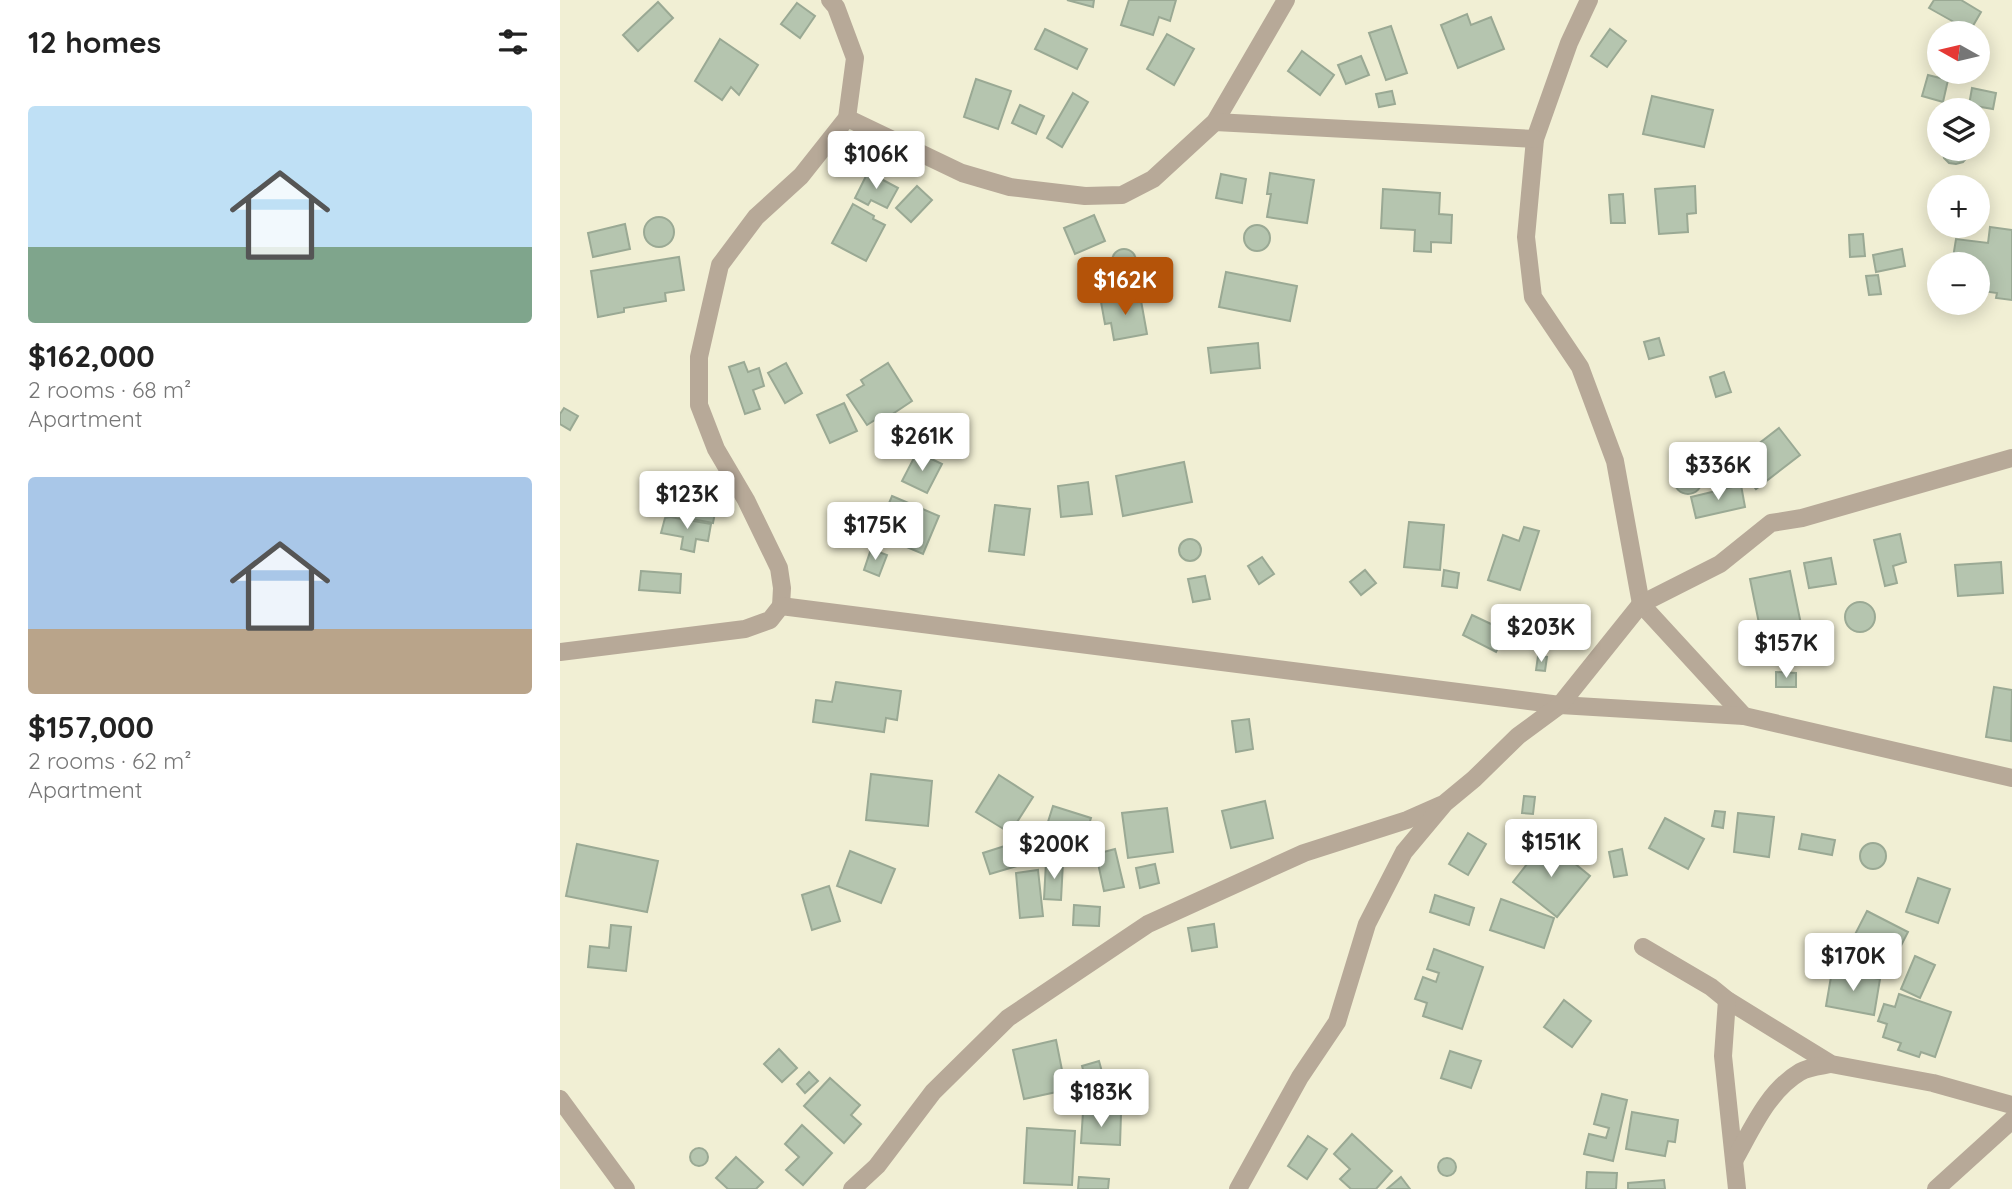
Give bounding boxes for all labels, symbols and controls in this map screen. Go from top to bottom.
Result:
north arrow [1927,21,1990,84]
map controls [1927,21,1990,315]
text: 12 homes [28,23,161,61]
icon: filters [494,23,532,61]
button: layers [1927,98,1990,161]
pin: $106K [827,132,925,191]
text: $106K [844,139,908,168]
icon: home [217,152,343,278]
button: + [1927,175,1990,238]
button: − [1927,252,1990,315]
pin: $162K [1076,258,1174,317]
text: $162K [1093,265,1157,294]
text: $162,000 [28,337,155,375]
text: 2 rooms · 68 m² [28,375,191,404]
text: Apartment [28,404,142,433]
pin: $261K [873,414,971,473]
text: $261K [890,421,954,450]
pin: $336K [1669,442,1767,502]
text: $336K [1685,450,1751,479]
pin: $123K [638,472,736,531]
text: $123K [655,479,719,508]
pin: $175K [826,503,924,562]
text: $175K [843,510,907,539]
icon: home [217,523,343,649]
pin: $203K [1492,604,1590,664]
text: $203K [1507,612,1575,641]
pin: $157K [1737,620,1835,680]
text: $157K [1754,628,1818,657]
text: $157,000 [28,708,154,746]
text: 2 rooms · 62 m² [28,746,192,775]
text: Apartment [28,775,142,804]
pin: $151K [1502,820,1600,879]
pin: $200K [1005,822,1103,881]
text: $151K [1521,827,1581,856]
text: $200K [1019,829,1089,858]
pin: $170K [1804,934,1902,993]
text: $170K [1821,941,1885,970]
pin: $183K [1052,1070,1150,1129]
text: $183K [1070,1077,1132,1106]

